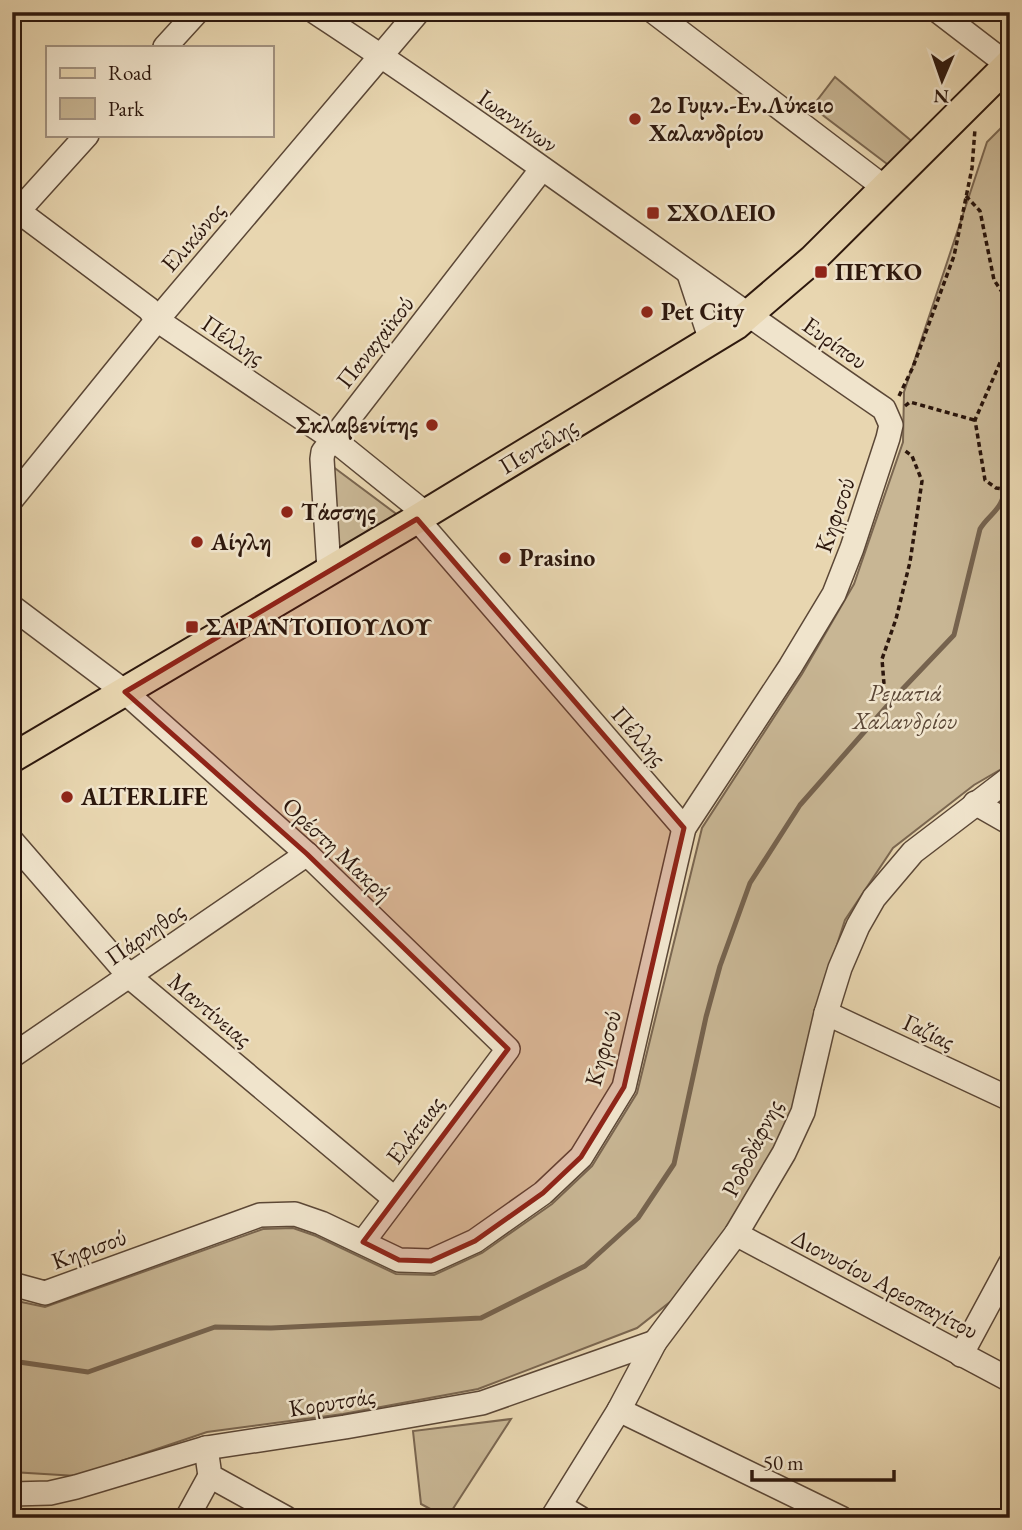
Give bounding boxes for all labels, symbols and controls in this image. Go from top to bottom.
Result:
legend [46,46,273,136]
north arrow [906,46,976,116]
text: Road [108,59,152,86]
street label: Ιωαννίνων [472,82,564,159]
text: N [933,84,950,109]
place label: 2ο Γυμν.-Εν.Λύκειο Χαλανδρίου [648,89,833,148]
text: Park [108,95,145,122]
marker: 2ο Γυμν.-Εν.Λύκειο Χαλανδρίου [627,111,643,127]
street label: Ελικώνος [154,195,231,278]
place label: ΣΧΟΛΕΙΟ [667,197,776,228]
marker: ΣΧΟΛΕΙΟ [645,205,661,221]
place label: ΠΕΥΚΟ [835,256,922,287]
marker: ΠΕΥΚΟ [813,264,829,280]
street label: Παναχαϊκού [329,289,421,394]
place label: Pet City [661,296,745,328]
marker: Pet City [639,304,655,320]
street label: Πέλλης [196,307,271,372]
street label: Ευρίπου [797,309,874,376]
place label: Σκλαβενίτης [295,409,419,440]
street label: Πεντέλης [493,410,583,481]
marker: Σκλαβενίτης [424,417,440,433]
street label: Κηφισού [807,473,862,557]
place label: Τάσσης [301,496,376,527]
marker: Τάσσης [279,504,295,520]
place label: Αίγλη [210,526,272,557]
marker: Αίγλη [189,534,205,550]
place label: Prasino [519,542,595,573]
marker: Prasino [497,550,513,566]
place label: ΣΑΡΑΝΤΟΠΟΥΛΟΥ [206,611,432,642]
marker: ΣΑΡΑΝΤΟΠΟΥΛΟΥ [184,619,200,635]
park label: Ρεματιά Χαλανδρίου [851,677,957,736]
street label: Πέλλης [605,699,674,772]
place label: ALTERLIFE [80,781,208,812]
marker: ALTERLIFE [59,789,75,805]
street label: Ορέστη Μακρή [276,790,399,907]
street label: Πάρνηθος [99,895,190,972]
street label: Μαντίνειας [162,965,259,1054]
street label: Κηφισού [577,1006,628,1089]
street label: Γαζίας [898,1006,960,1057]
street label: Ελάτειας [379,1089,451,1170]
street label: Ροδοδάφνης [714,1094,789,1202]
street label: Κηφισού [47,1221,131,1276]
street label: Διονυσίου Αρεοπαγίτου [786,1221,984,1346]
street label: Κορυτσάς [287,1379,377,1424]
scale bar [752,1439,894,1483]
text: 50 m [763,1449,804,1476]

